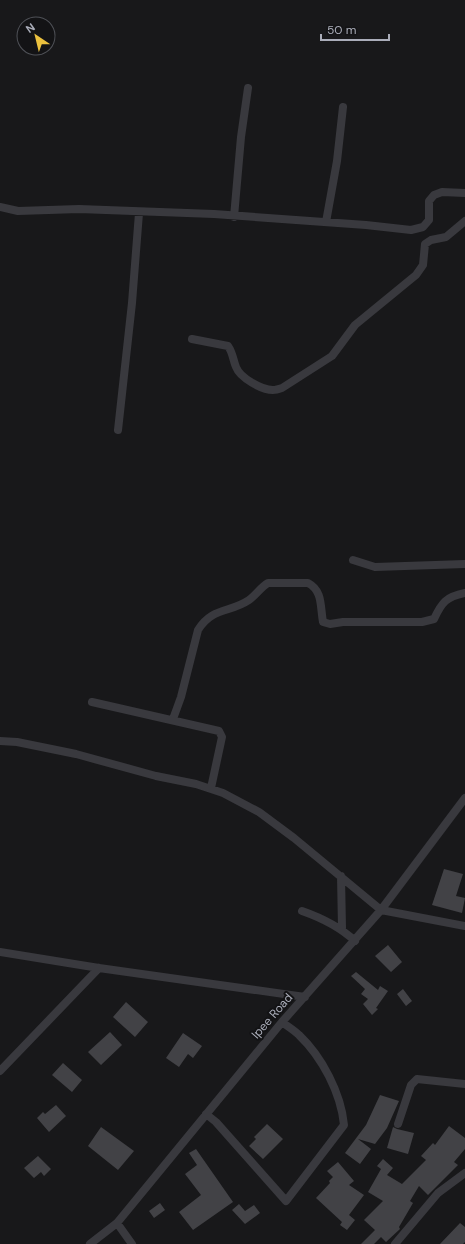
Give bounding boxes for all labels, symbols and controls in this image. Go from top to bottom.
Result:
north arrow [16,16,56,56]
scale bar [321,16,389,42]
text: N [23,20,38,36]
text: 50 m [327,22,356,38]
street label: Ipee Road [248,990,296,1042]

